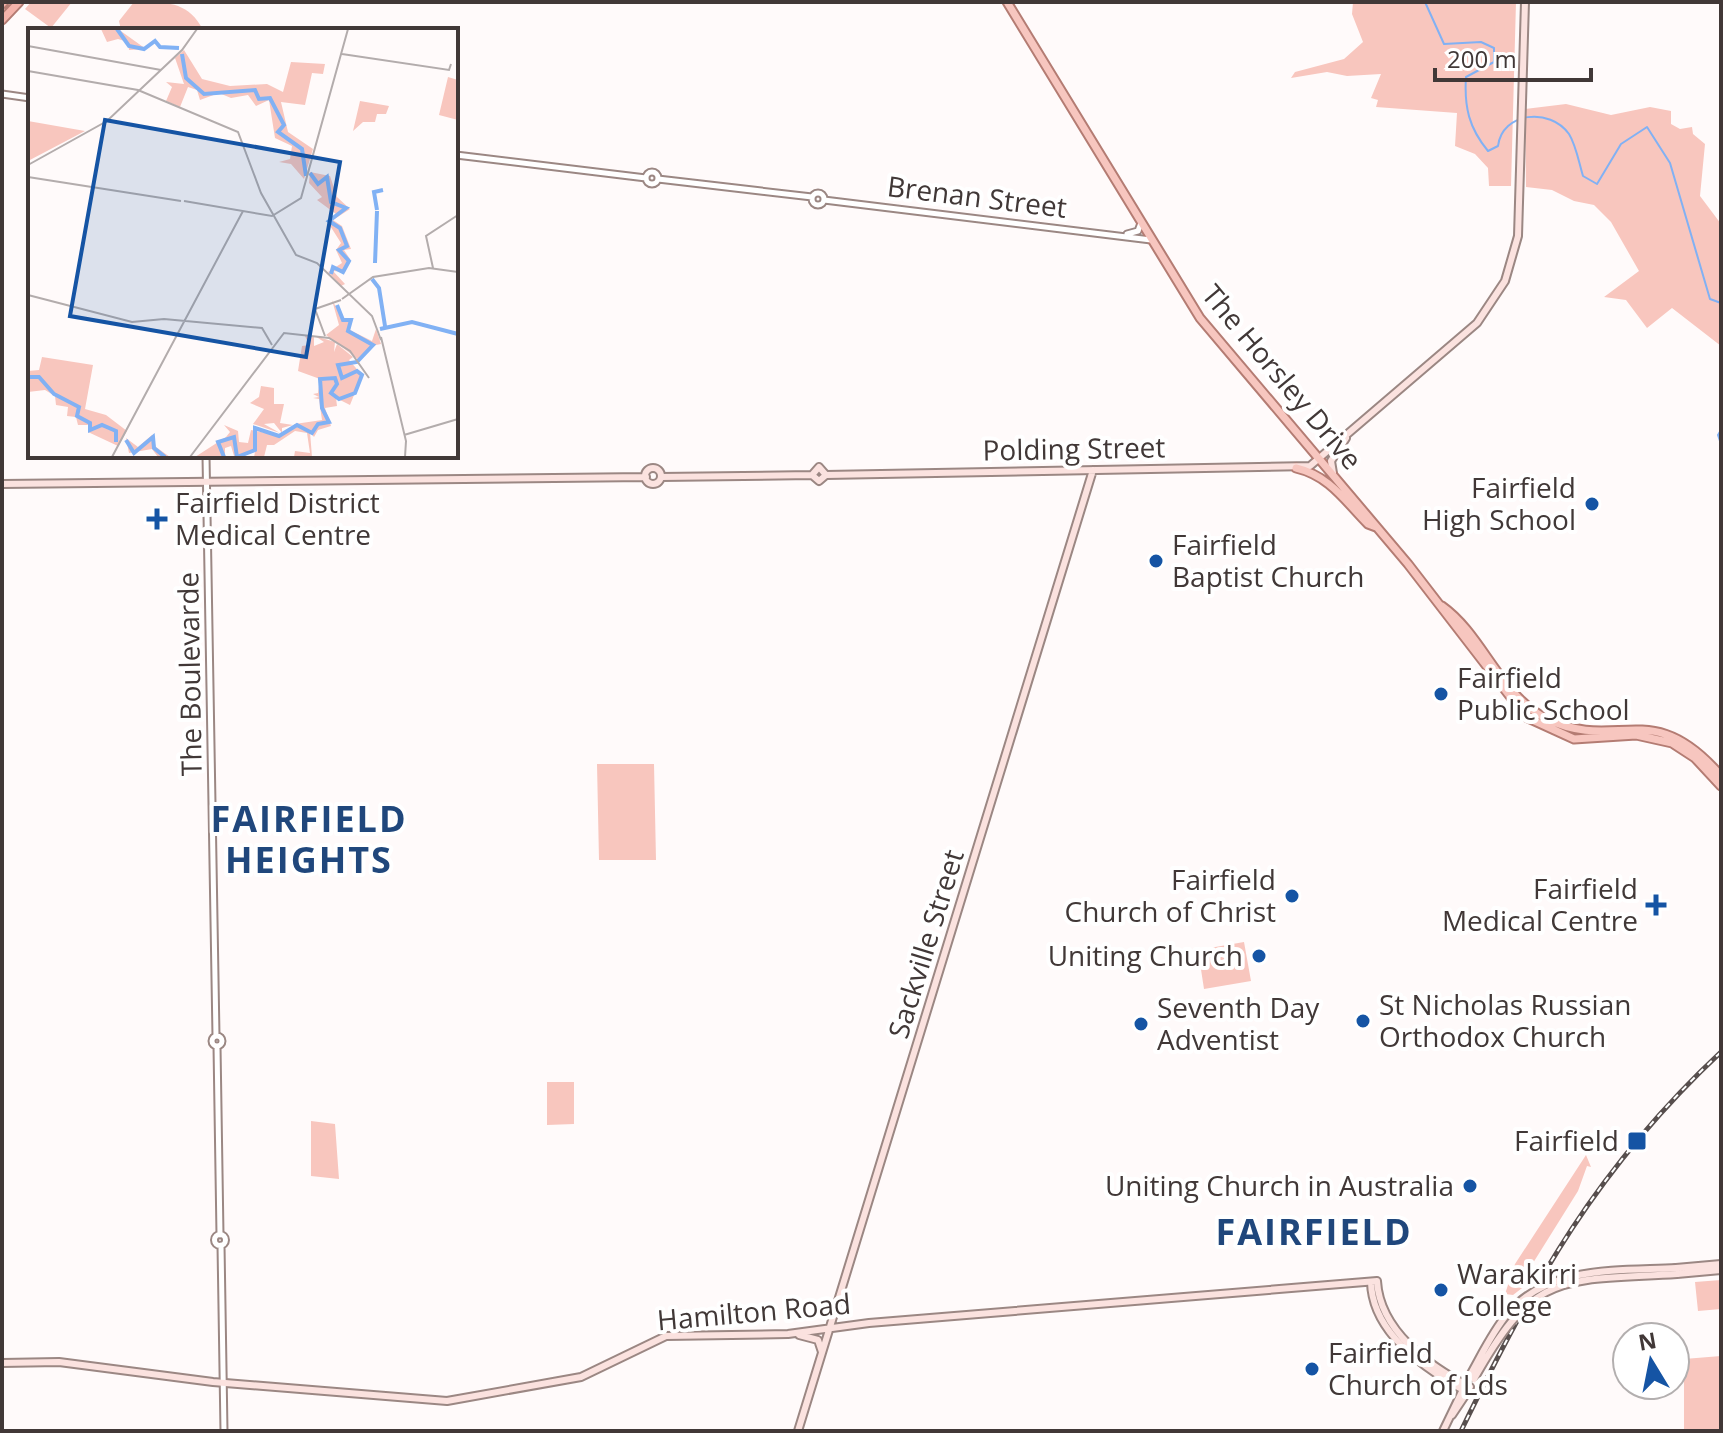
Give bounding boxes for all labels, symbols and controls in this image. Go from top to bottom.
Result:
inset map [28,28,458,458]
scale bar [1435,32,1591,82]
text: 200 m [1447,42,1517,75]
street label: Brenan Street [885,166,1069,226]
street label: The Horsley Drive [1194,276,1371,477]
street label: Polding Street [982,427,1166,469]
place label: Fairfield High School [1422,468,1576,538]
place label: Fairfield District Medical Centre [175,483,380,553]
marker: Fairfield High School [1583,495,1601,513]
marker: Fairfield District Medical Centre [146,508,168,530]
place label: Fairfield Baptist Church [1172,525,1364,595]
marker: Fairfield Baptist Church [1147,552,1165,570]
street label: The Boulevarde [168,572,210,776]
place label: Fairfield Public School [1457,658,1630,728]
marker: Fairfield Public School [1432,685,1450,703]
district label: FAIRFIELD HEIGHTS [210,794,408,884]
street label: Sackville Street [878,845,972,1043]
place label: Fairfield Church of Christ [1065,860,1276,930]
place label: Fairfield Medical Centre [1442,869,1638,939]
marker: Fairfield Church of Christ [1283,887,1301,905]
marker: Fairfield Medical Centre [1645,894,1667,916]
place label: Uniting Church [1048,936,1243,974]
marker: Uniting Church [1250,947,1268,965]
place label: St Nicholas Russian Orthodox Church [1379,985,1631,1055]
place label: Seventh Day Adventist [1157,988,1320,1058]
marker: St Nicholas Russian Orthodox Church [1354,1012,1372,1030]
marker: Seventh Day Adventist [1132,1015,1150,1033]
place label: Fairfield [1514,1121,1619,1159]
marker: Fairfield [1626,1130,1648,1152]
place label: Uniting Church in Australia [1105,1166,1454,1204]
marker: Uniting Church in Australia [1461,1177,1479,1195]
district label: FAIRFIELD [1215,1207,1413,1256]
place label: Warakirri College [1457,1254,1577,1324]
marker: Warakirri College [1432,1281,1450,1299]
street label: Hamilton Road [655,1284,852,1338]
north arrow [1611,1321,1691,1401]
text: N [1636,1324,1659,1357]
place label: Fairfield Church of Lds [1328,1333,1508,1403]
marker: Fairfield Church of Lds [1303,1360,1321,1378]

